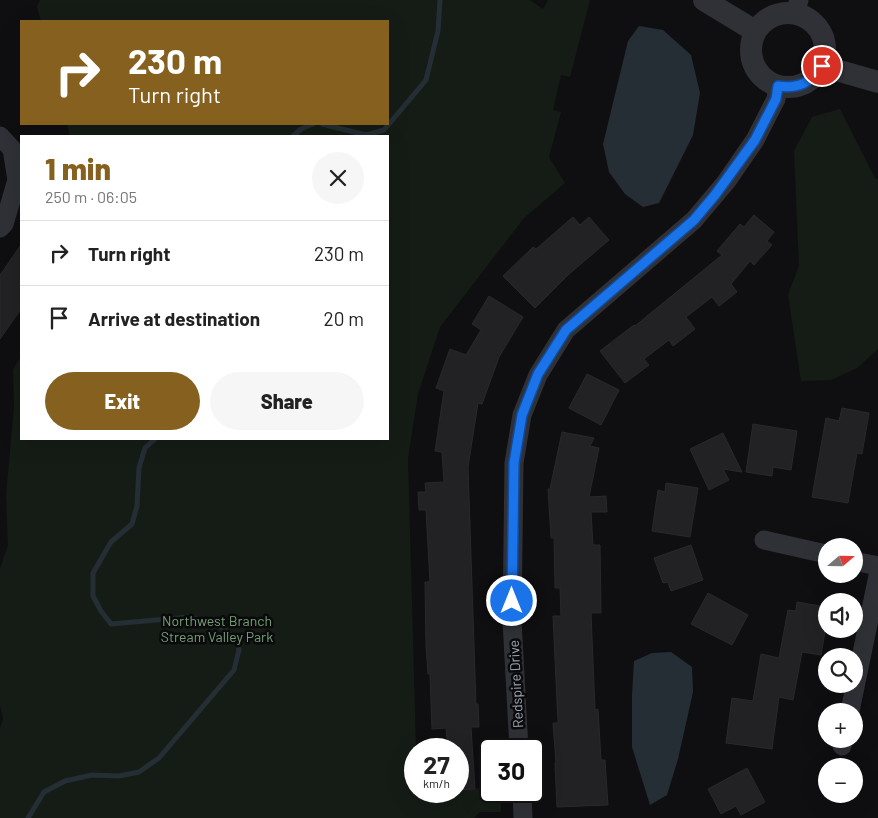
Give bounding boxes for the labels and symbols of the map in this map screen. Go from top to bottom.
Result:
pin [801,45,843,87]
north arrow [818,538,862,582]
position arrow [485,574,537,626]
park label: Northwest Branch Stream Valley Park [161,612,273,645]
street label: Redspire Drive [505,640,526,728]
speed limit sign: 30 [479,738,544,803]

